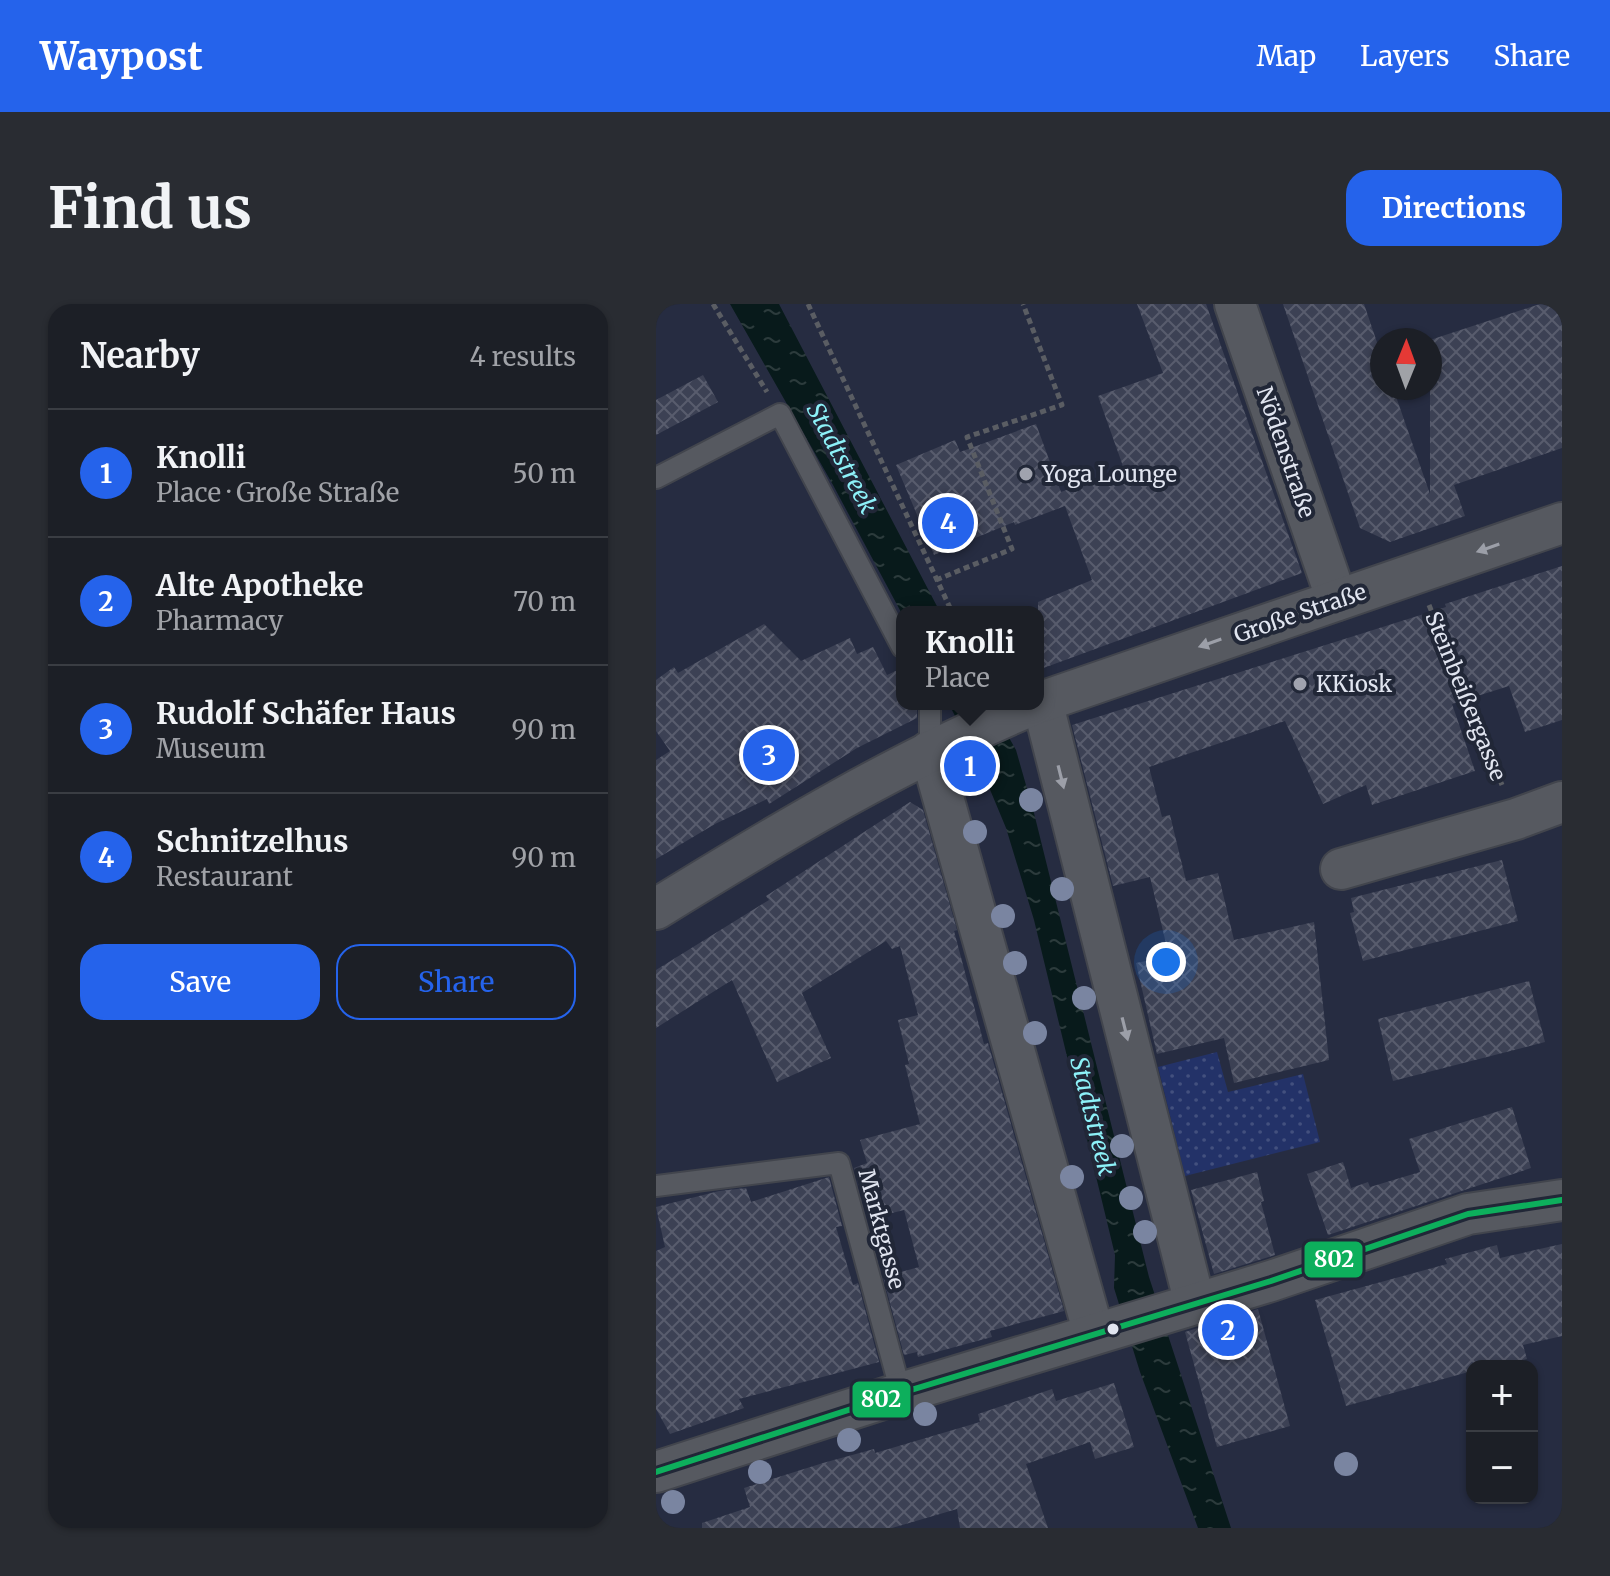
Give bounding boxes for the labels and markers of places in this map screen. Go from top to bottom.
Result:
place label: Yoga Lounge [1041,460,1177,488]
marker: Yoga Lounge [1017,465,1035,483]
pin: 4 [922,493,974,553]
place label: KKiosk [1316,670,1392,698]
marker: KKiosk [1291,675,1309,693]
pin: 3 [743,725,795,785]
pin: 1 [944,736,996,796]
pin: 2 [1202,1300,1254,1360]
unlabelled marker [1105,1321,1121,1337]

